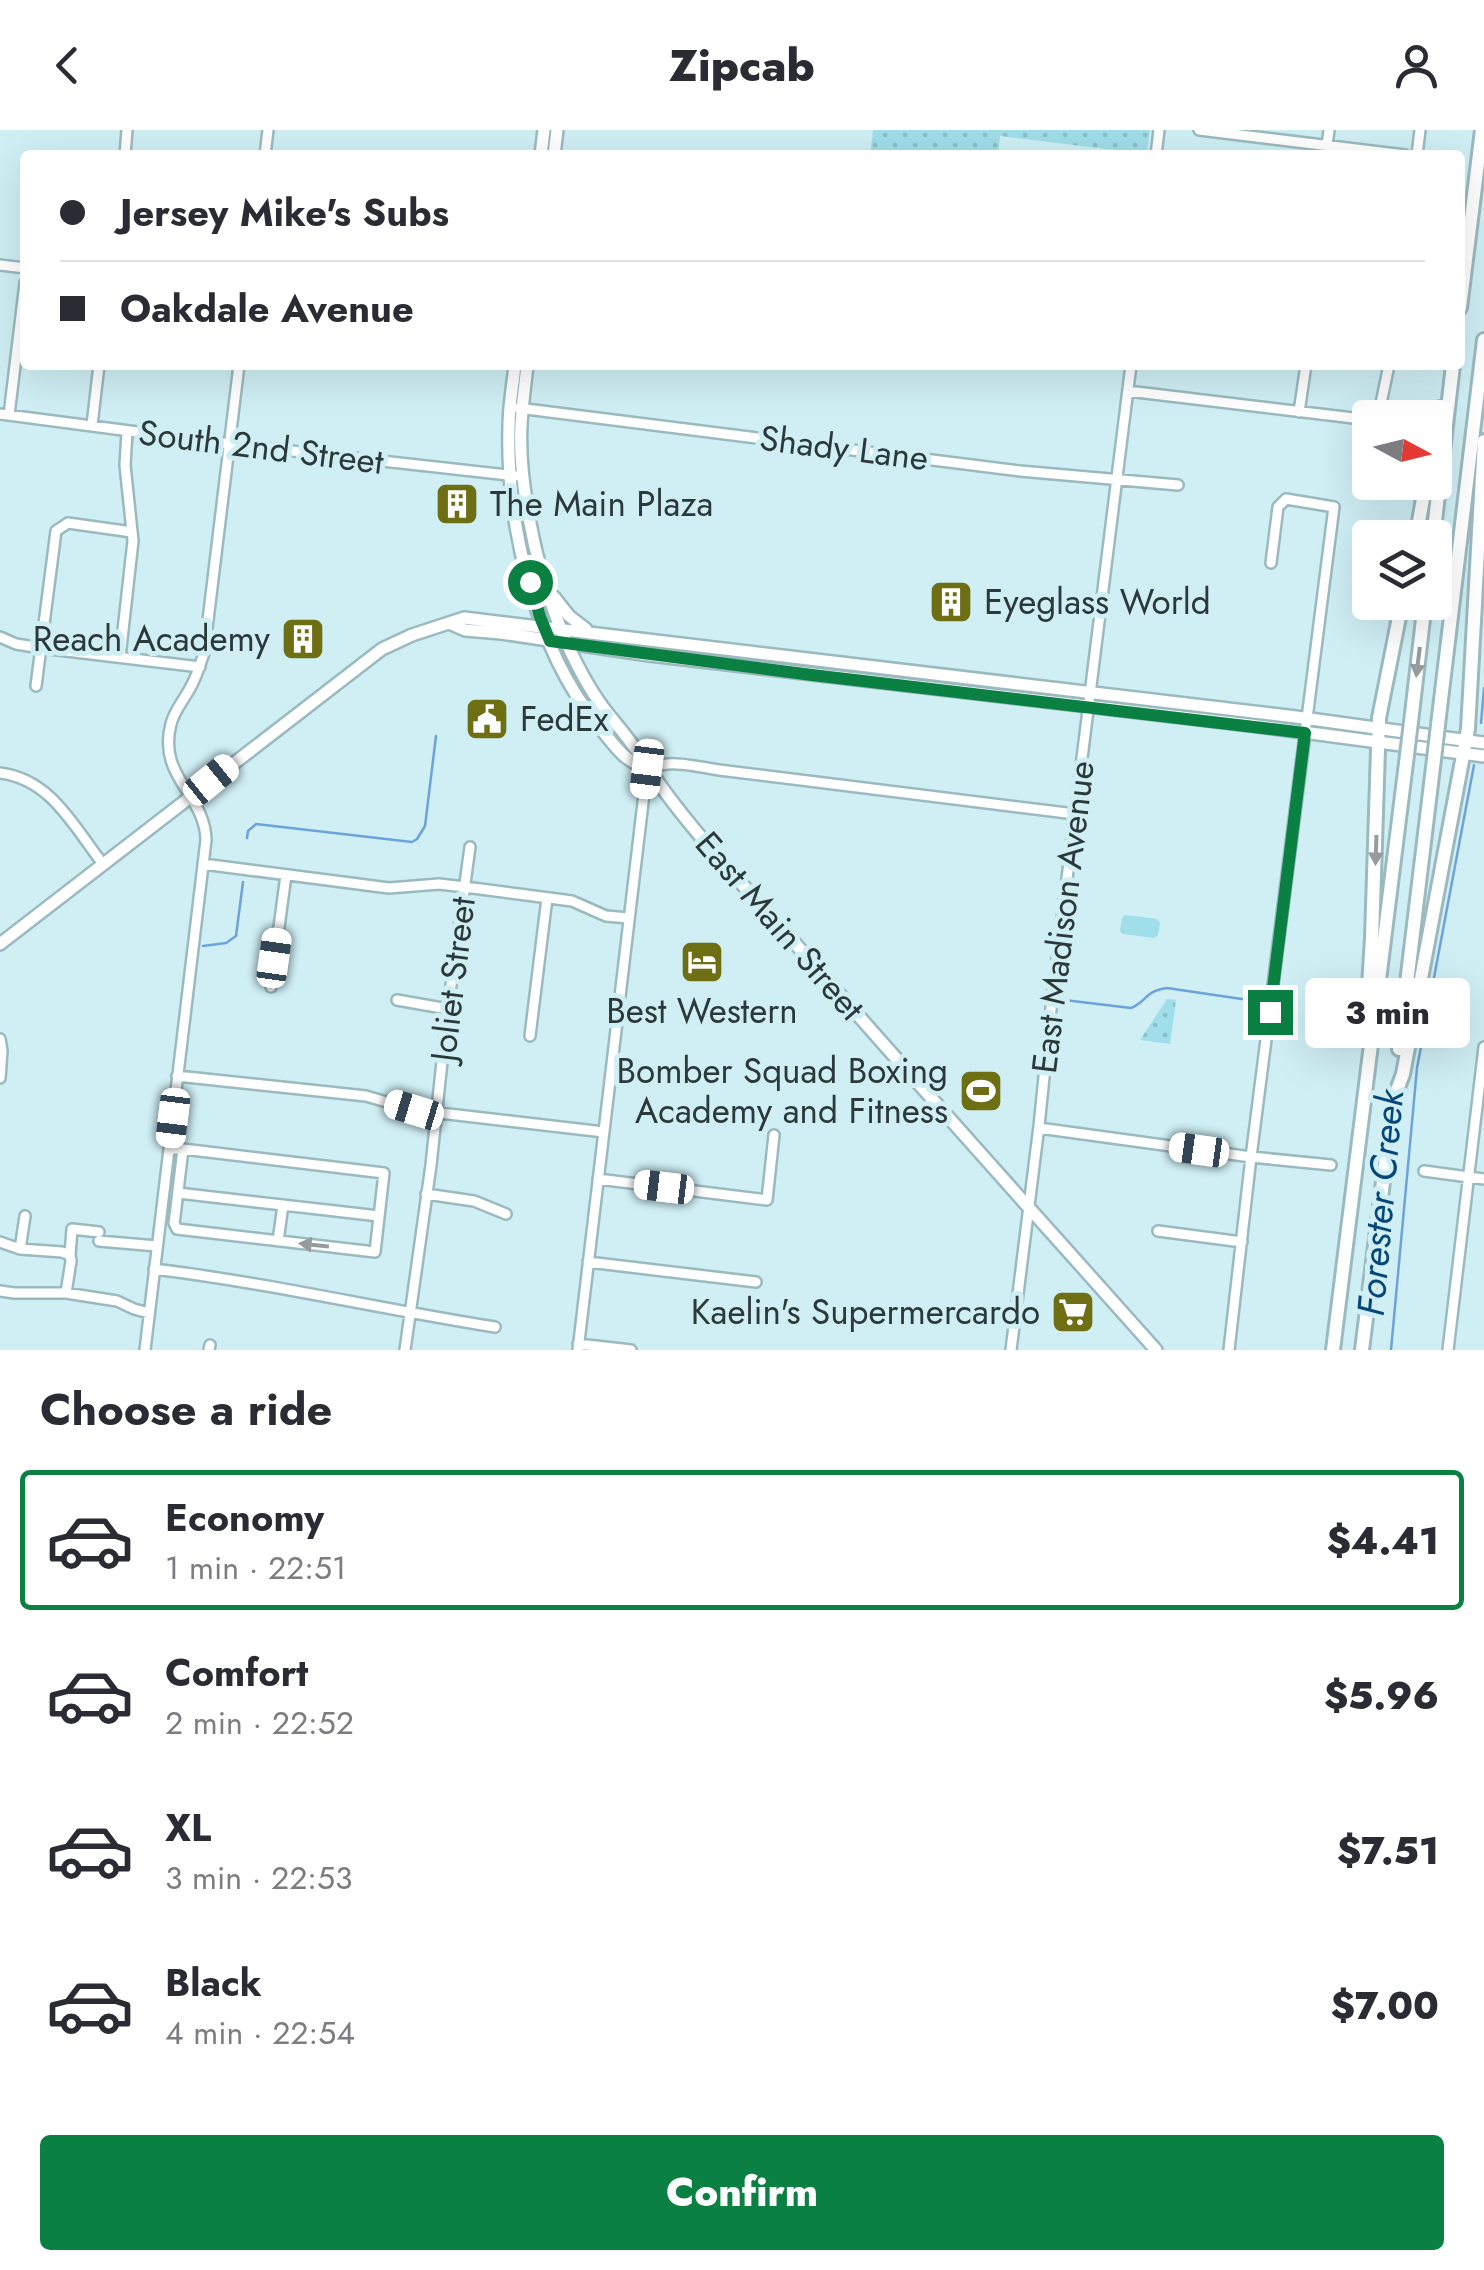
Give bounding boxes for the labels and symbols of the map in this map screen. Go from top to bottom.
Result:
north arrow [1352,400,1452,500]
street label: South 2nd Street [136,407,387,487]
street label: Shady Lane [757,413,931,483]
place label: The Main Plaza [490,479,713,529]
building icon: The Main Plaza [434,481,480,527]
route start [508,560,553,605]
place label: Eyeglass World [984,577,1211,627]
building icon: Eyeglass World [928,579,974,625]
place label: Reach Academy [33,614,271,664]
building icon: Reach Academy [280,616,326,662]
one-way arrow [1410,647,1426,678]
place label: FedEx [520,694,609,744]
public building icon: FedEx [464,696,510,742]
car [628,737,666,801]
car [178,749,244,811]
street label: East Madison Avenue [1019,758,1107,1076]
street label: East Main Street [684,821,877,1032]
one-way arrow [1368,834,1384,866]
street label: Joliet Street [418,893,488,1068]
car [255,926,293,990]
hotel icon: Best Western [679,939,725,985]
callout: 3 min [1305,977,1470,1047]
place label: Best Western [606,986,798,1036]
route end [1248,990,1293,1035]
place label: Bomber Squad Boxing Academy and Fitness [617,1046,948,1136]
sports icon: Bomber Squad Boxing Academy and Fitness [958,1068,1004,1114]
car [154,1086,192,1150]
water label: Forester Creek [1343,1086,1417,1318]
car [381,1087,447,1133]
car [1167,1131,1231,1169]
car [632,1168,696,1206]
one-way arrow [297,1237,329,1253]
place label: Kaelin's Supermercardo [691,1287,1040,1337]
supermarket icon: Kaelin's Supermercardo [1050,1289,1096,1335]

